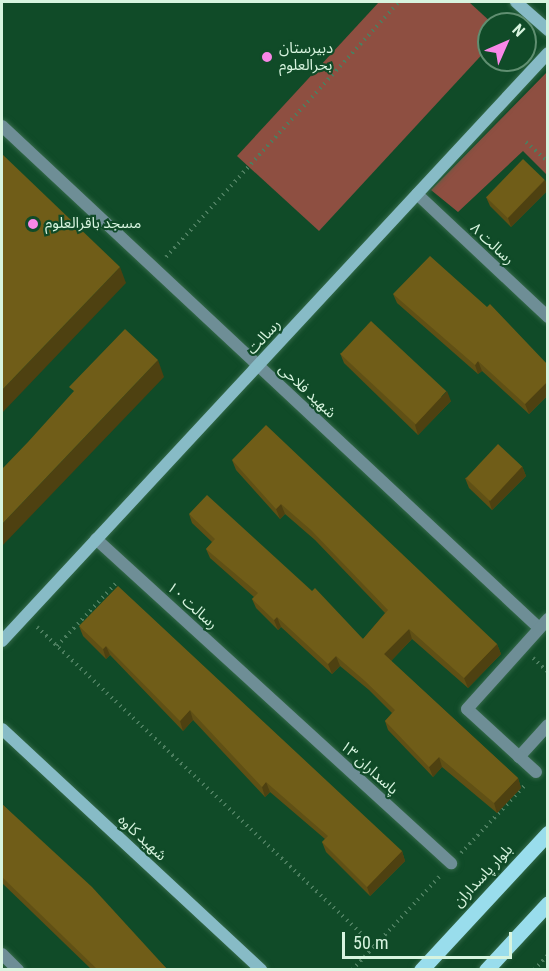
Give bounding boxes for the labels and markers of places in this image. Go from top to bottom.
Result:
place label: دبیرستان بحرالعلوم [279,39,333,74]
marker: دبیرستان بحرالعلوم [260,50,274,64]
place label: مسجد باقرالعلوم [45,215,141,233]
marker: مسجد باقرالعلوم [26,217,40,231]

